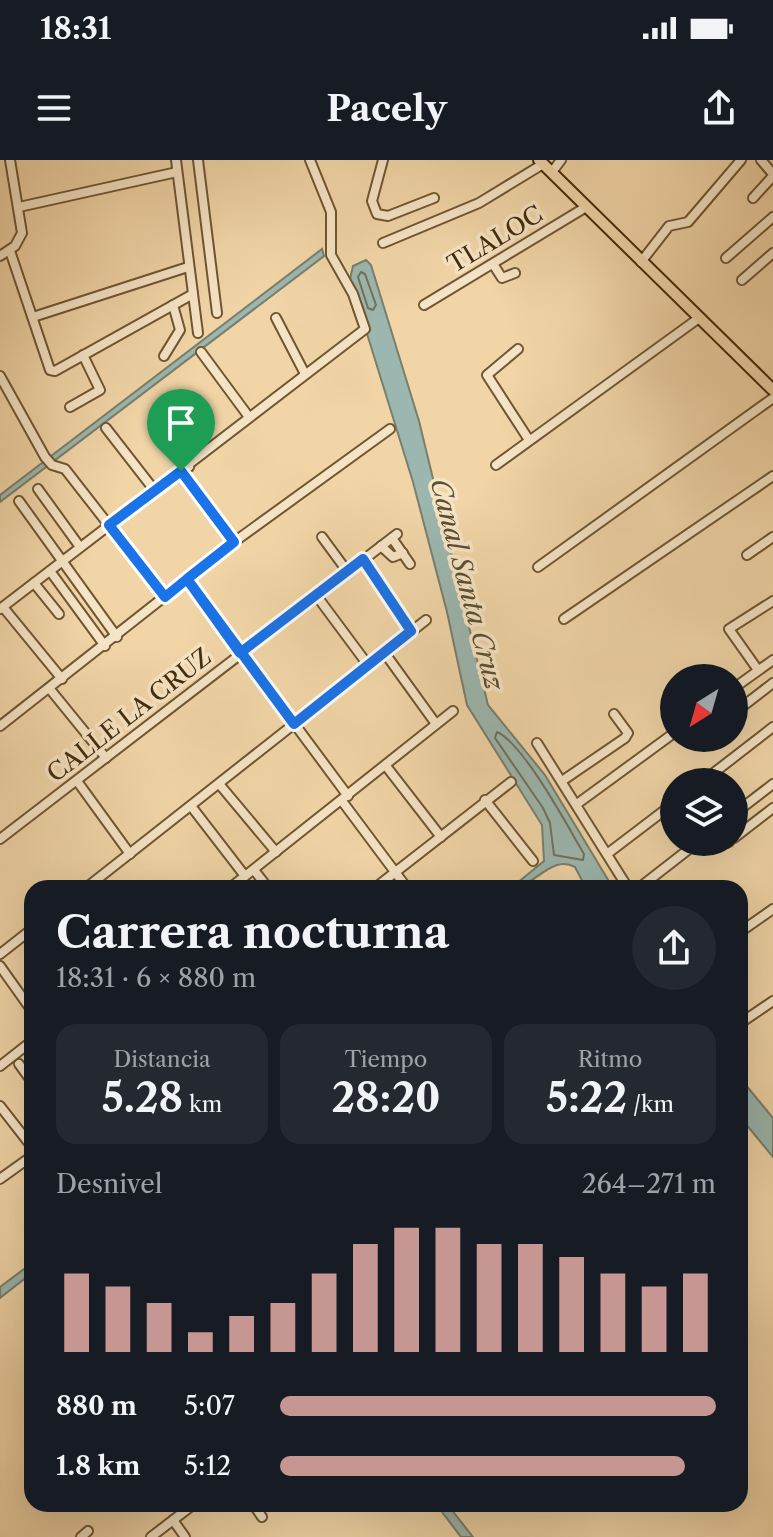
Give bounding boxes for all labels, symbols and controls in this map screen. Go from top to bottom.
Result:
text: 18:31 [40,10,111,47]
icon: menu [32,86,76,130]
text: Pacely [326,86,447,130]
icon: share [697,86,741,130]
street label: TLALOC [442,199,548,279]
pin [147,389,215,471]
icon: arrive [159,401,203,445]
water label: Canal Santa Cruz [423,475,511,695]
street label: CALLE LA CRUZ [41,642,217,788]
north arrow [660,664,748,752]
map controls [660,664,748,856]
button: layers [660,768,748,856]
text: Carrera nocturna [56,905,449,959]
button: share [632,906,716,990]
text: 18:31 · 6 × 880 m [56,962,256,994]
text: Distancia [114,1046,211,1073]
text: Tiempo [345,1046,427,1073]
text: Ritmo [578,1046,642,1073]
text: 5.28 [102,1073,183,1122]
text: 28:20 [331,1073,441,1122]
text: 5:22 [546,1073,627,1122]
text: km [183,1091,222,1118]
text: /km [627,1091,674,1118]
text: Desnivel [56,1168,163,1200]
text: 264–271 m [582,1168,716,1200]
text: 880 m [56,1390,137,1422]
text: 5:07 [184,1390,235,1422]
text: 1.8 km [56,1450,140,1482]
text: 5:12 [184,1450,231,1482]

